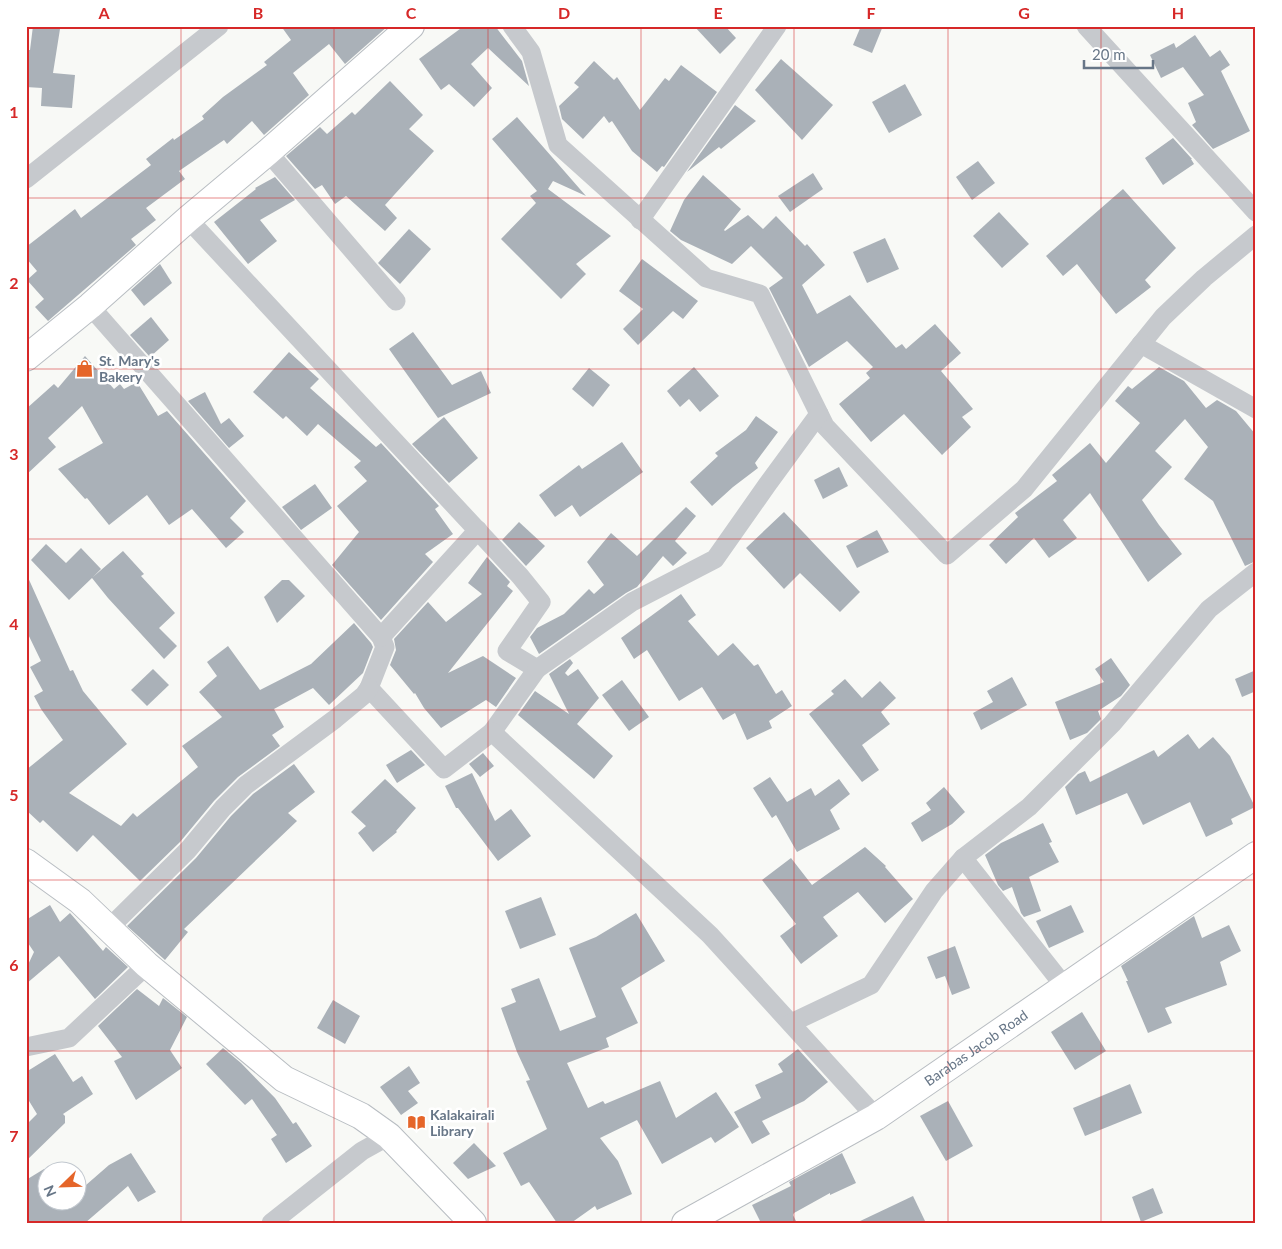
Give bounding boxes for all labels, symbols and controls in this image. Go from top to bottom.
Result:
text: A [97,3,110,22]
text: B [253,3,263,22]
text: C [406,3,417,22]
text: D [558,3,570,22]
text: E [713,3,723,22]
text: F [866,3,876,22]
text: G [1018,3,1030,22]
text: H [1172,3,1184,22]
scale bar [1084,38,1153,70]
text: 20 m [1092,45,1126,63]
text: 1 [9,102,19,121]
text: 2 [9,273,19,292]
place label: St. Mary's Bakery [99,352,160,385]
shop icon: St. Mary's Bakery [75,359,95,379]
text: 3 [9,444,19,463]
text: 4 [9,614,19,633]
text: 5 [9,785,19,804]
text: 6 [9,955,19,974]
street label: Barabas Jacob Road [921,1006,1031,1089]
place label: Kalakairali Library [430,1106,495,1139]
library icon: Kalakairali Library [406,1113,426,1133]
text: 7 [9,1126,19,1145]
north arrow [38,1162,88,1212]
text: N [40,1183,60,1200]

